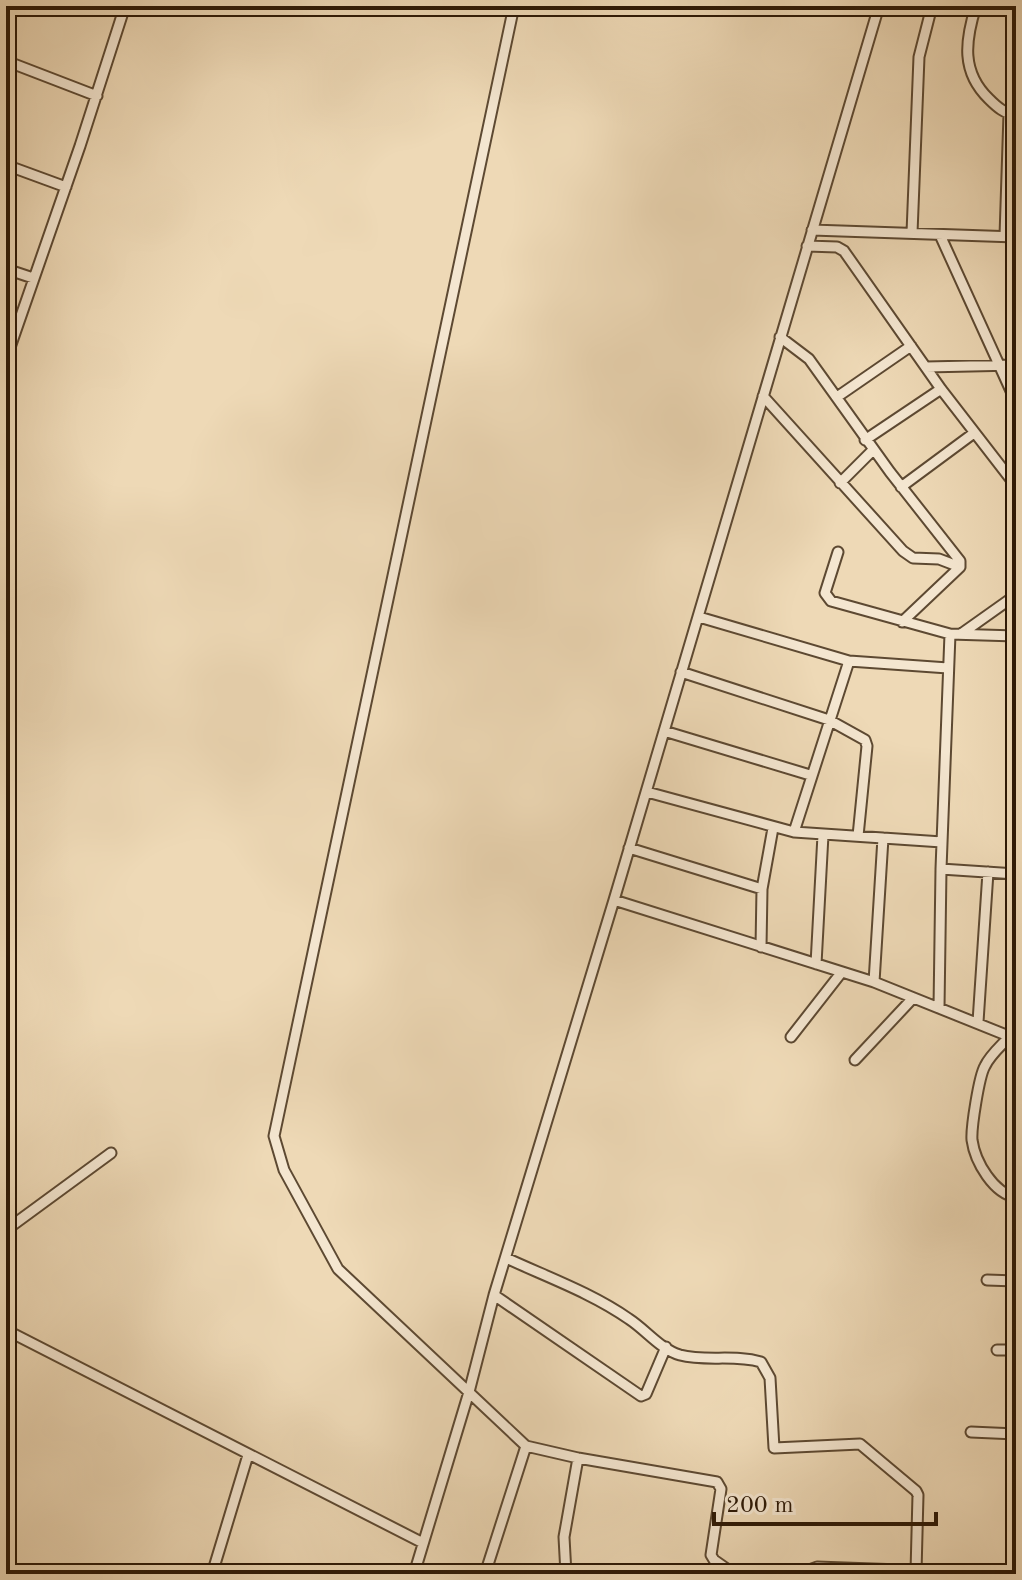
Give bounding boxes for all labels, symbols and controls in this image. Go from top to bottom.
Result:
scale bar [714,1476,936,1526]
text: 200 m [726,1494,794,1518]

